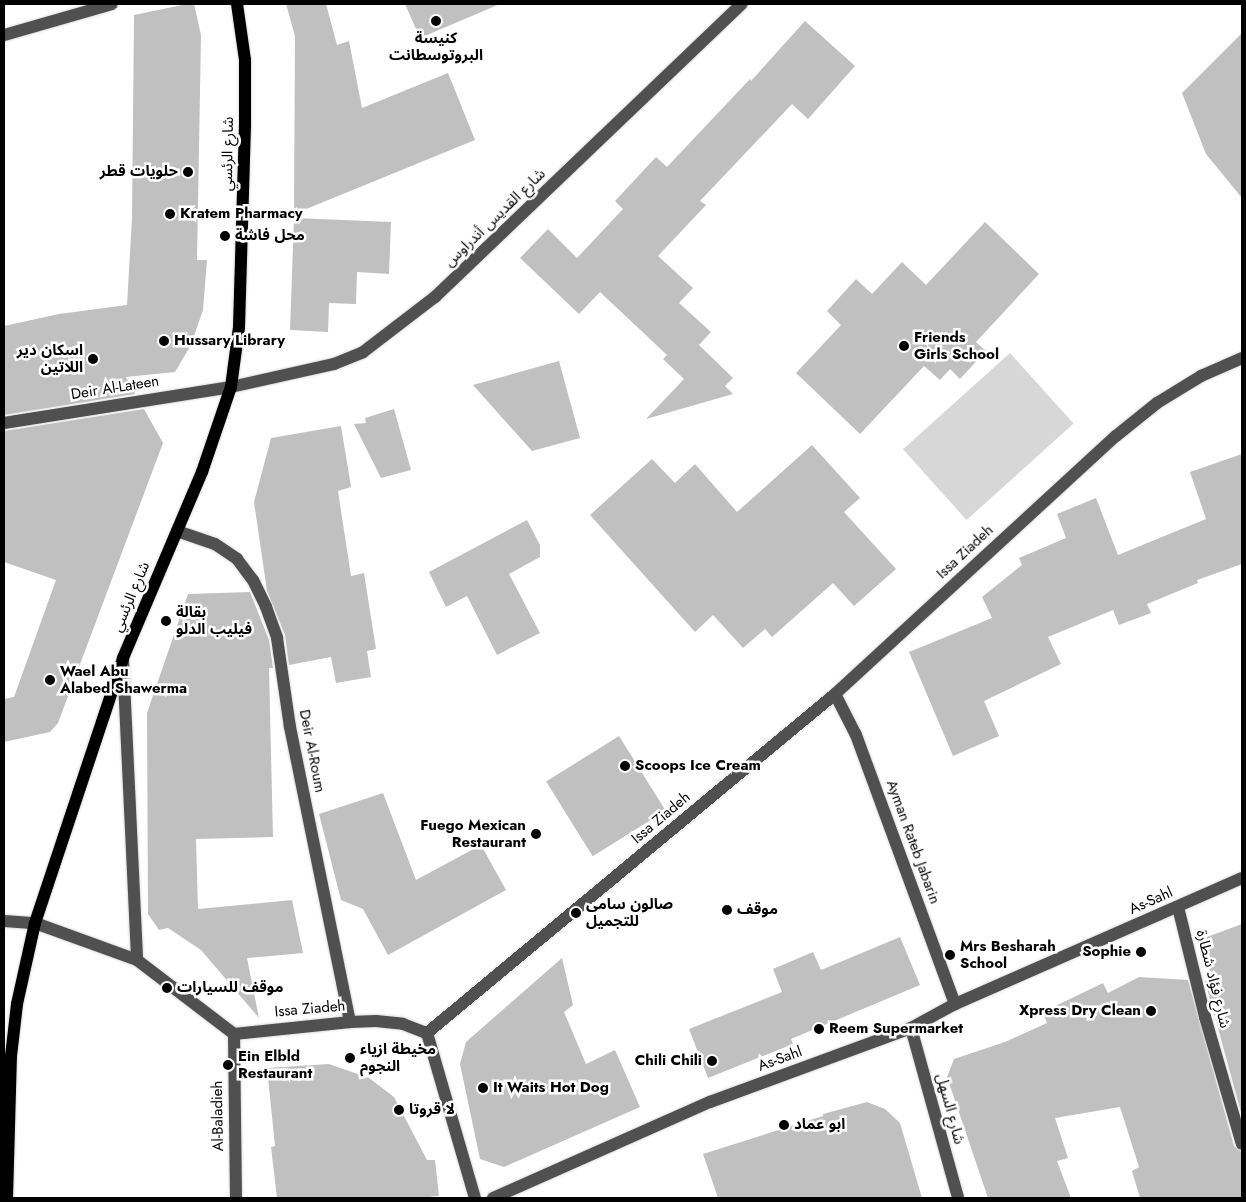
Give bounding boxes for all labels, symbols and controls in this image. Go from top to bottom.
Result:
marker: كنيسة البروتوسطانت [430,15,442,27]
place label: كنيسة البروتوسطانت [389,29,483,64]
street label: شارع الرئسي [218,117,238,191]
place label: حلويات قطر [100,163,178,181]
street label: شارع القديس أندراوس [441,165,549,271]
marker: حلويات قطر [182,166,194,178]
place label: Kratem Pharmacy [180,205,303,223]
marker: Kratem Pharmacy [164,208,176,220]
place label: محل فاشة [235,227,305,245]
marker: محل فاشة [219,230,231,242]
place label: Friends Girls School [914,328,999,363]
place label: Hussary Library [174,332,285,350]
marker: Hussary Library [158,335,170,347]
marker: Friends Girls School [898,340,910,352]
place label: اسكان دير اللاتين [17,341,83,376]
marker: اسكان دير اللاتين [87,353,99,365]
street label: Deir Al-Lateen [70,372,160,404]
street label: Issa Ziadeh [933,521,997,583]
street label: شارع الرئسي [108,559,154,635]
place label: بقالة فيليب الدلو [176,603,252,638]
marker: بقالة فيليب الدلو [160,615,172,627]
place label: Wael Abu Alabed Shawerma [60,662,187,697]
marker: Wael Abu Alabed Shawerma [44,674,56,686]
street label: Deir Al-Roum [295,708,329,794]
place label: Scoops Ice Cream [635,757,761,775]
marker: Scoops Ice Cream [619,760,631,772]
street label: Ayman Rateb Jabarin [882,778,944,906]
street label: Issa Ziadeh [628,788,694,848]
place label: Fuego Mexican Restaurant [420,816,526,851]
marker: Fuego Mexican Restaurant [530,828,542,840]
street label: As-Sahl [1126,883,1176,919]
place label: صالون سامى للتجميل [586,895,673,930]
place label: موقف [737,901,778,919]
marker: موقف [721,904,733,916]
marker: صالون سامى للتجميل [570,907,582,919]
street label: شارع فؤاد شطارة [1192,928,1234,1030]
place label: Mrs Besharah School [960,937,1056,972]
place label: Sophie [1082,943,1131,961]
marker: Sophie [1135,946,1147,958]
marker: Mrs Besharah School [944,949,956,961]
place label: موقف للسيارات [177,979,283,997]
marker: موقف للسيارات [161,982,173,994]
street label: Issa Ziadeh [274,997,346,1021]
place label: Xpress Dry Clean [1019,1002,1141,1020]
marker: Xpress Dry Clean [1145,1005,1157,1017]
place label: Reem Supermarket [829,1020,963,1038]
marker: Reem Supermarket [813,1023,825,1035]
place label: مخيطة ازياء النجوم [360,1040,436,1075]
street label: As-Sahl [755,1043,805,1075]
place label: Ein Elbld Restaurant [238,1047,312,1082]
marker: مخيطة ازياء النجوم [344,1052,356,1064]
place label: Chili Chili [635,1052,702,1070]
marker: Chili Chili [706,1055,718,1067]
marker: Ein Elbld Restaurant [222,1059,234,1071]
street label: شارع السهل [932,1072,968,1146]
place label: It Waits Hot Dog [493,1079,609,1097]
street label: Al-Baladieh [208,1080,228,1152]
marker: It Waits Hot Dog [477,1082,489,1094]
place label: لا قروتا [409,1101,455,1119]
marker: لا قروتا [393,1104,405,1116]
place label: ابو عماد [794,1116,845,1134]
marker: ابو عماد [778,1119,790,1131]

